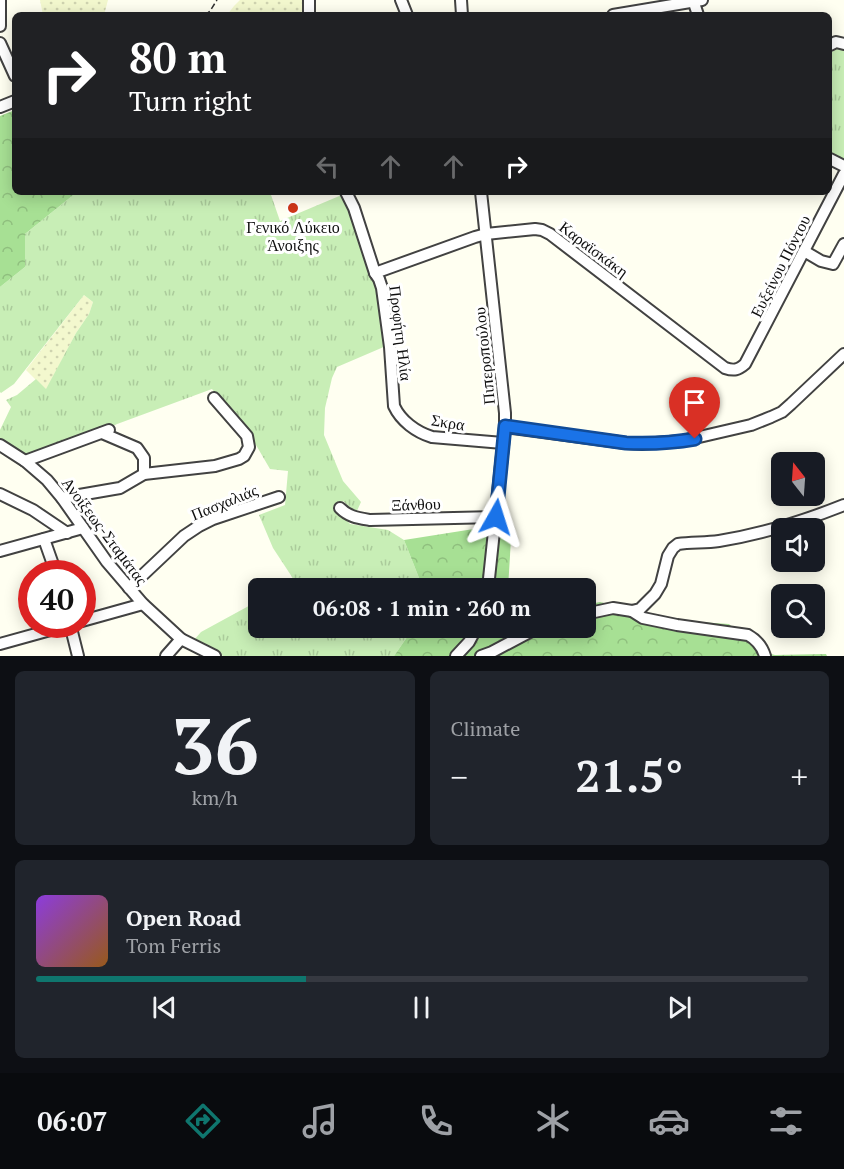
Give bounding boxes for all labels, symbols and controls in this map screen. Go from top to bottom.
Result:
text: 80 m [129,29,227,85]
icon: right [30,36,108,114]
text: Turn right [129,83,252,119]
icon: left [311,150,344,183]
icon: ahead [374,150,407,183]
icon: ahead [437,150,470,183]
icon: right [500,150,533,183]
marker: Γενικό Λύκειο Άνοιξης [286,201,300,215]
street label: Ευξείνου Πόντου [745,211,815,321]
place label: Γενικό Λύκειο Άνοιξης [246,216,340,256]
street label: Καραϊσκάκη [555,216,633,282]
street label: Προφήτη Ηλία [384,284,418,383]
street label: Πιπεροπούλου [468,306,500,406]
pin [669,377,720,439]
icon: arrive [678,386,711,419]
street label: Σκρα [430,408,467,436]
north arrow [771,452,825,506]
map controls [771,452,825,638]
street label: Ανοίξεως-Σταμάτας [57,472,153,590]
street label: Πασχαλιάς [187,478,261,525]
position arrow [464,485,528,549]
street label: Ξάνθου [391,492,441,516]
button: sound [771,518,825,572]
speed limit sign: 40 [18,560,96,638]
button: search [771,584,825,638]
text: 06:08 · 1 min · 260 m [313,593,531,622]
text: 36 [171,693,259,796]
text: Climate [451,715,520,742]
text: 21.5° [575,745,683,805]
text: − [451,755,468,798]
text: + [790,755,808,798]
text: km/h [192,784,238,811]
text: Open Road [126,903,241,932]
text: Tom Ferris [126,932,221,959]
icon: previous [148,991,181,1024]
icon: pause [405,991,438,1024]
icon: next [663,991,696,1024]
icon: directions [182,1100,224,1142]
icon: music [299,1100,341,1142]
icon: phone [415,1100,457,1142]
icon: climate [532,1100,574,1142]
icon: car [648,1100,690,1142]
icon: filters [765,1100,807,1142]
text: 06:07 [37,1103,108,1139]

